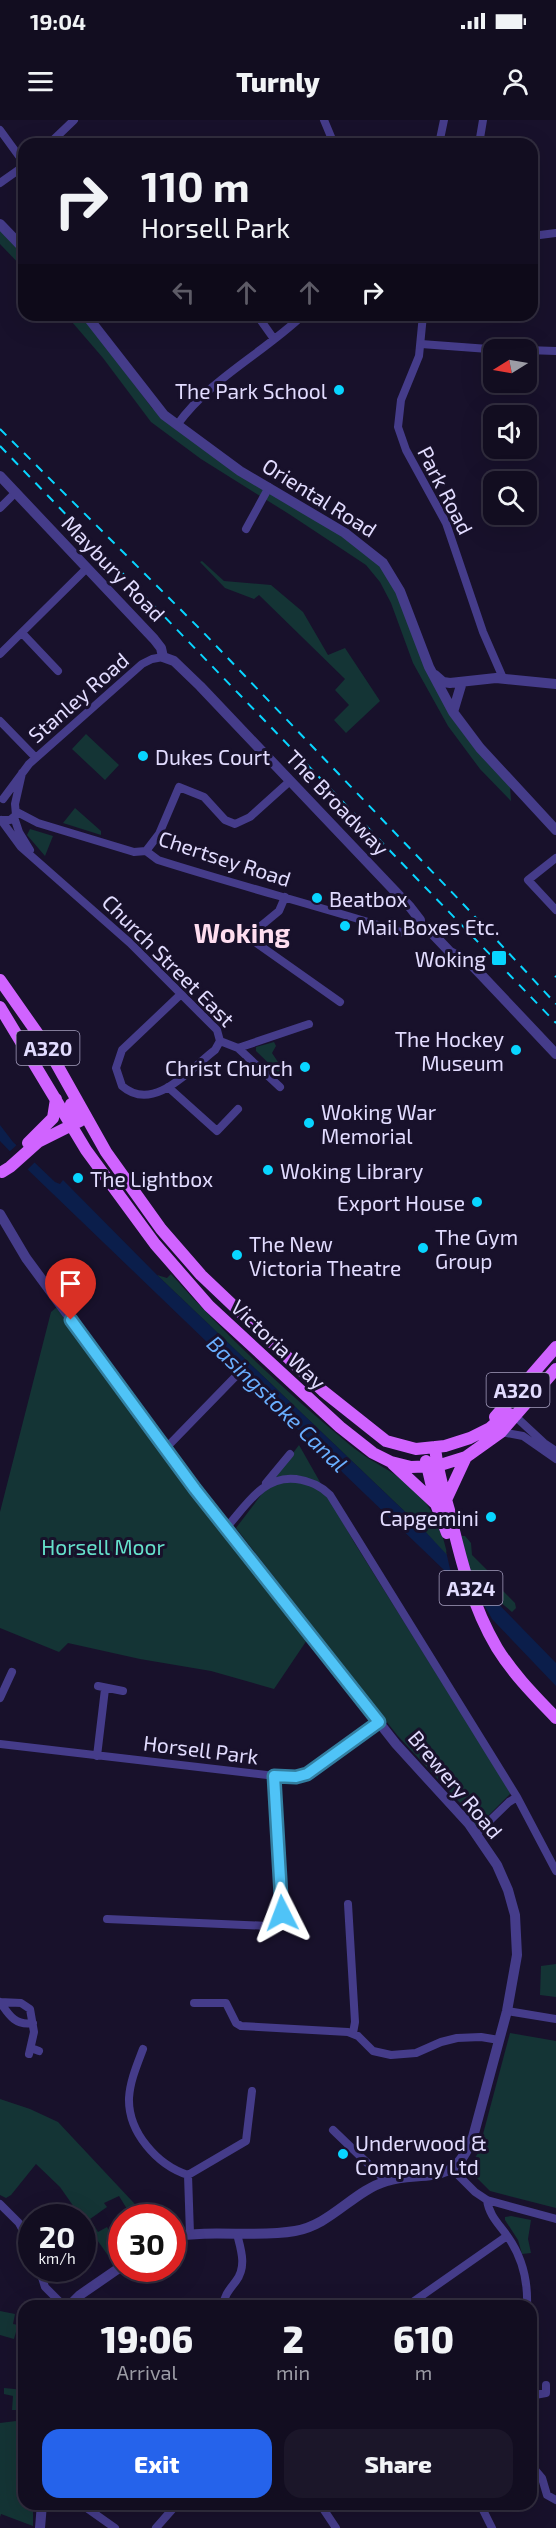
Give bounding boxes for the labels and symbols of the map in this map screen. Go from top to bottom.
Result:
north arrow [483,339,537,393]
place label: The Park School [175,378,328,403]
marker: The Park School [332,383,346,397]
street label: Park Road [413,442,479,538]
street label: Oriental Road [258,452,382,542]
street label: Maybury Road [57,510,171,626]
street label: Stanley Road [23,647,133,747]
place label: Dukes Court [155,744,270,769]
street label: The Broadway [281,744,395,860]
marker: Dukes Court [136,749,150,763]
street label: Chertsey Road [156,825,294,891]
place label: Beatbox [329,886,408,911]
street label: Church Street East [98,889,240,1031]
marker: Beatbox [310,891,324,905]
place label: Mail Boxes Etc. [357,914,500,939]
district label: Woking [194,916,290,948]
marker: Mail Boxes Etc. [338,919,352,933]
place label: Woking [415,946,486,971]
marker: Woking [490,949,508,967]
place label: The Hockey Museum [395,1026,504,1075]
road number: A320 [16,1031,80,1065]
marker: The Hockey Museum [509,1043,523,1057]
place label: Christ Church [165,1055,293,1080]
marker: Christ Church [298,1060,312,1074]
place label: Woking War Memorial [321,1099,437,1148]
marker: Woking War Memorial [302,1116,316,1130]
place label: Woking Library [280,1158,423,1183]
marker: Woking Library [261,1163,275,1177]
place label: The Lightbox [90,1166,213,1191]
marker: The Lightbox [71,1171,85,1185]
place label: Export House [337,1190,465,1215]
marker: Export House [470,1195,484,1209]
place label: The Gym Group [435,1224,518,1273]
place label: The New Victoria Theatre [249,1231,401,1280]
marker: The Gym Group [416,1241,430,1255]
marker: The New Victoria Theatre [230,1248,244,1262]
pin [45,1258,96,1320]
street label: Victoria Way [227,1294,331,1394]
water label: Basingstoke Canal [203,1329,353,1477]
road number: A320 [486,1373,550,1407]
place label: Capgemini [379,1505,479,1530]
marker: Capgemini [484,1510,498,1524]
park label: Horsell Moor [41,1534,165,1559]
road number: A324 [440,1571,502,1605]
street label: Brewery Road [404,1725,508,1843]
street label: Horsell Park [142,1730,260,1769]
position arrow [250,1881,314,1945]
place label: Underwood & Company Ltd [355,2130,487,2179]
marker: Underwood & Company Ltd [336,2147,350,2161]
speed limit sign: 30 [108,2204,186,2282]

